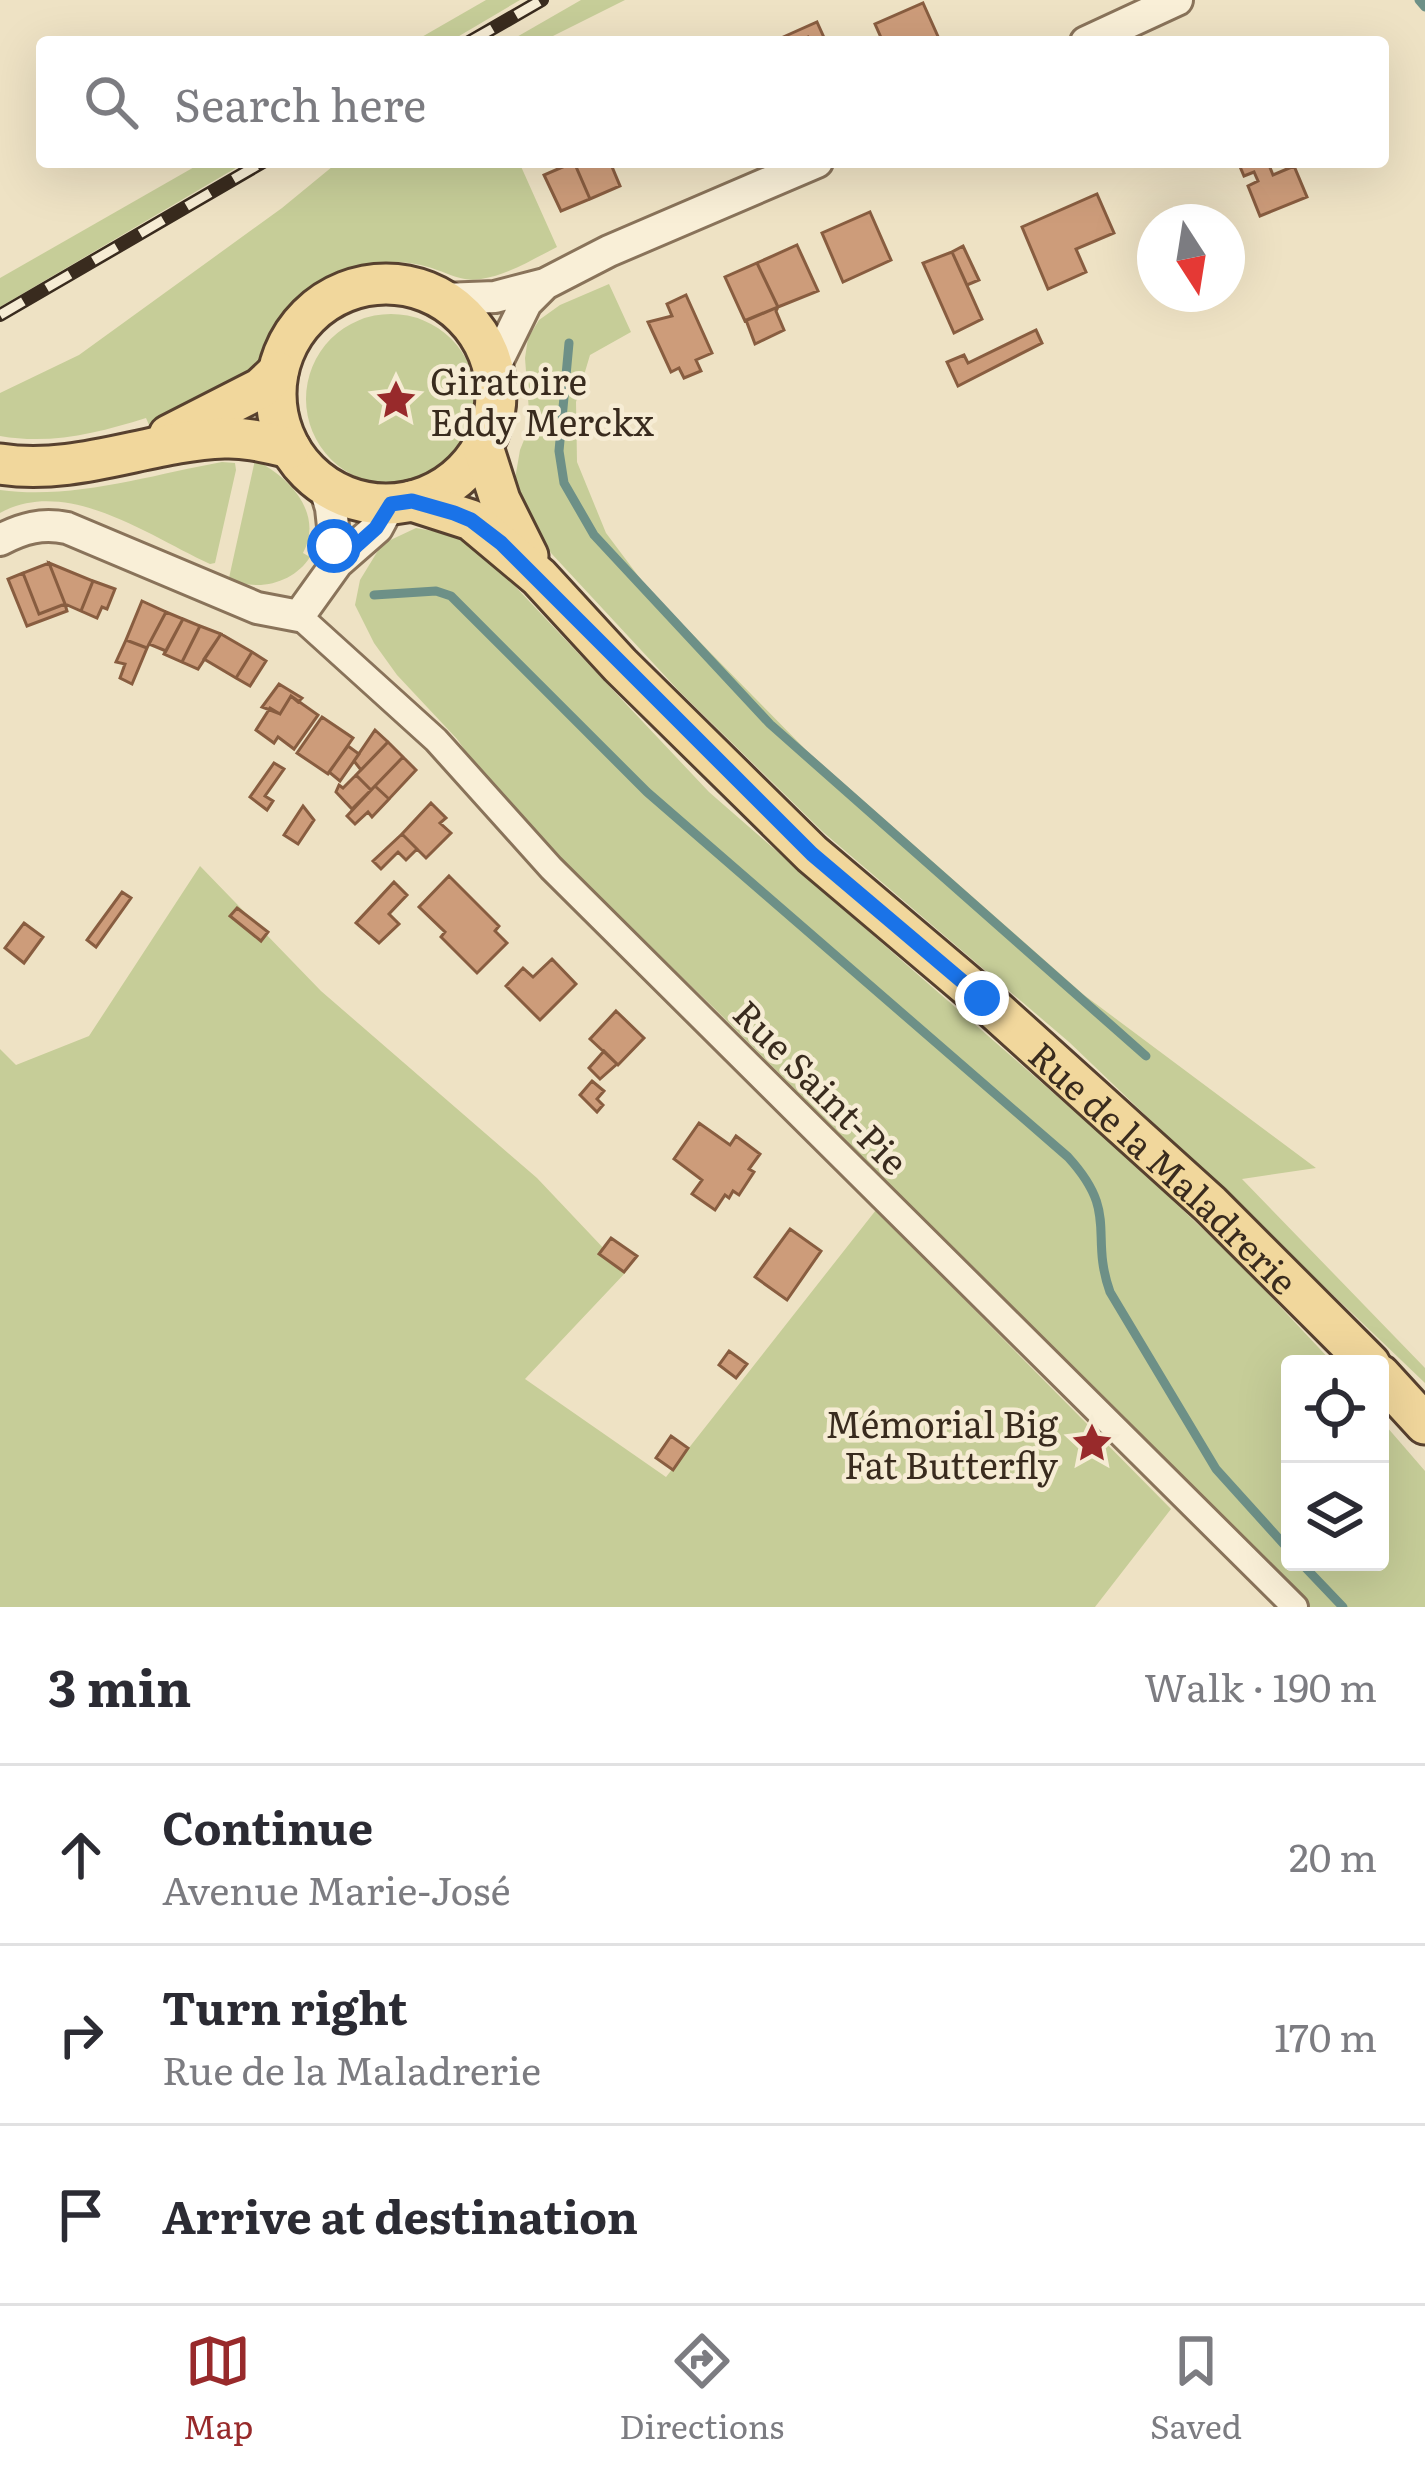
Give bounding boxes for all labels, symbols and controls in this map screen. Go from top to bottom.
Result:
search box [36,36,1389,168]
icon: search [78,69,144,135]
text: Search here [174,69,426,136]
north arrow [1137,204,1245,312]
place label: Giratoire Eddy Merckx [430,353,654,447]
place icon: Giratoire Eddy Merckx [373,377,419,423]
route start [307,519,361,573]
route end [955,971,1009,1025]
street label: Rue Saint-Pie [723,987,921,1185]
street label: Rue de la Maladrerie [1019,1028,1311,1305]
map controls [1281,1355,1389,1571]
button: locate [1281,1355,1389,1463]
place label: Mémorial Big Fat Butterfly [825,1396,1059,1490]
place icon: Mémorial Big Fat Butterfly [1069,1420,1115,1466]
button: layers [1281,1463,1389,1571]
text: 3 min [48,1647,192,1723]
text: Walk · 190 m [1144,1656,1377,1714]
text: Continue [162,1792,373,1859]
icon: ahead [48,1822,114,1888]
text: 20 m [1289,1826,1377,1884]
text: Avenue Marie-José [162,1859,511,1917]
text: Turn right [162,1972,408,2039]
icon: right [48,2002,114,2068]
text: 170 m [1274,2006,1377,2064]
text: Rue de la Maladrerie [162,2039,541,2097]
text: Arrive at destination [162,2181,638,2248]
icon: arrive [48,2182,114,2248]
tab: Map [183,2328,253,2449]
tab: Directions [619,2328,784,2449]
tab: Saved [1150,2328,1242,2449]

